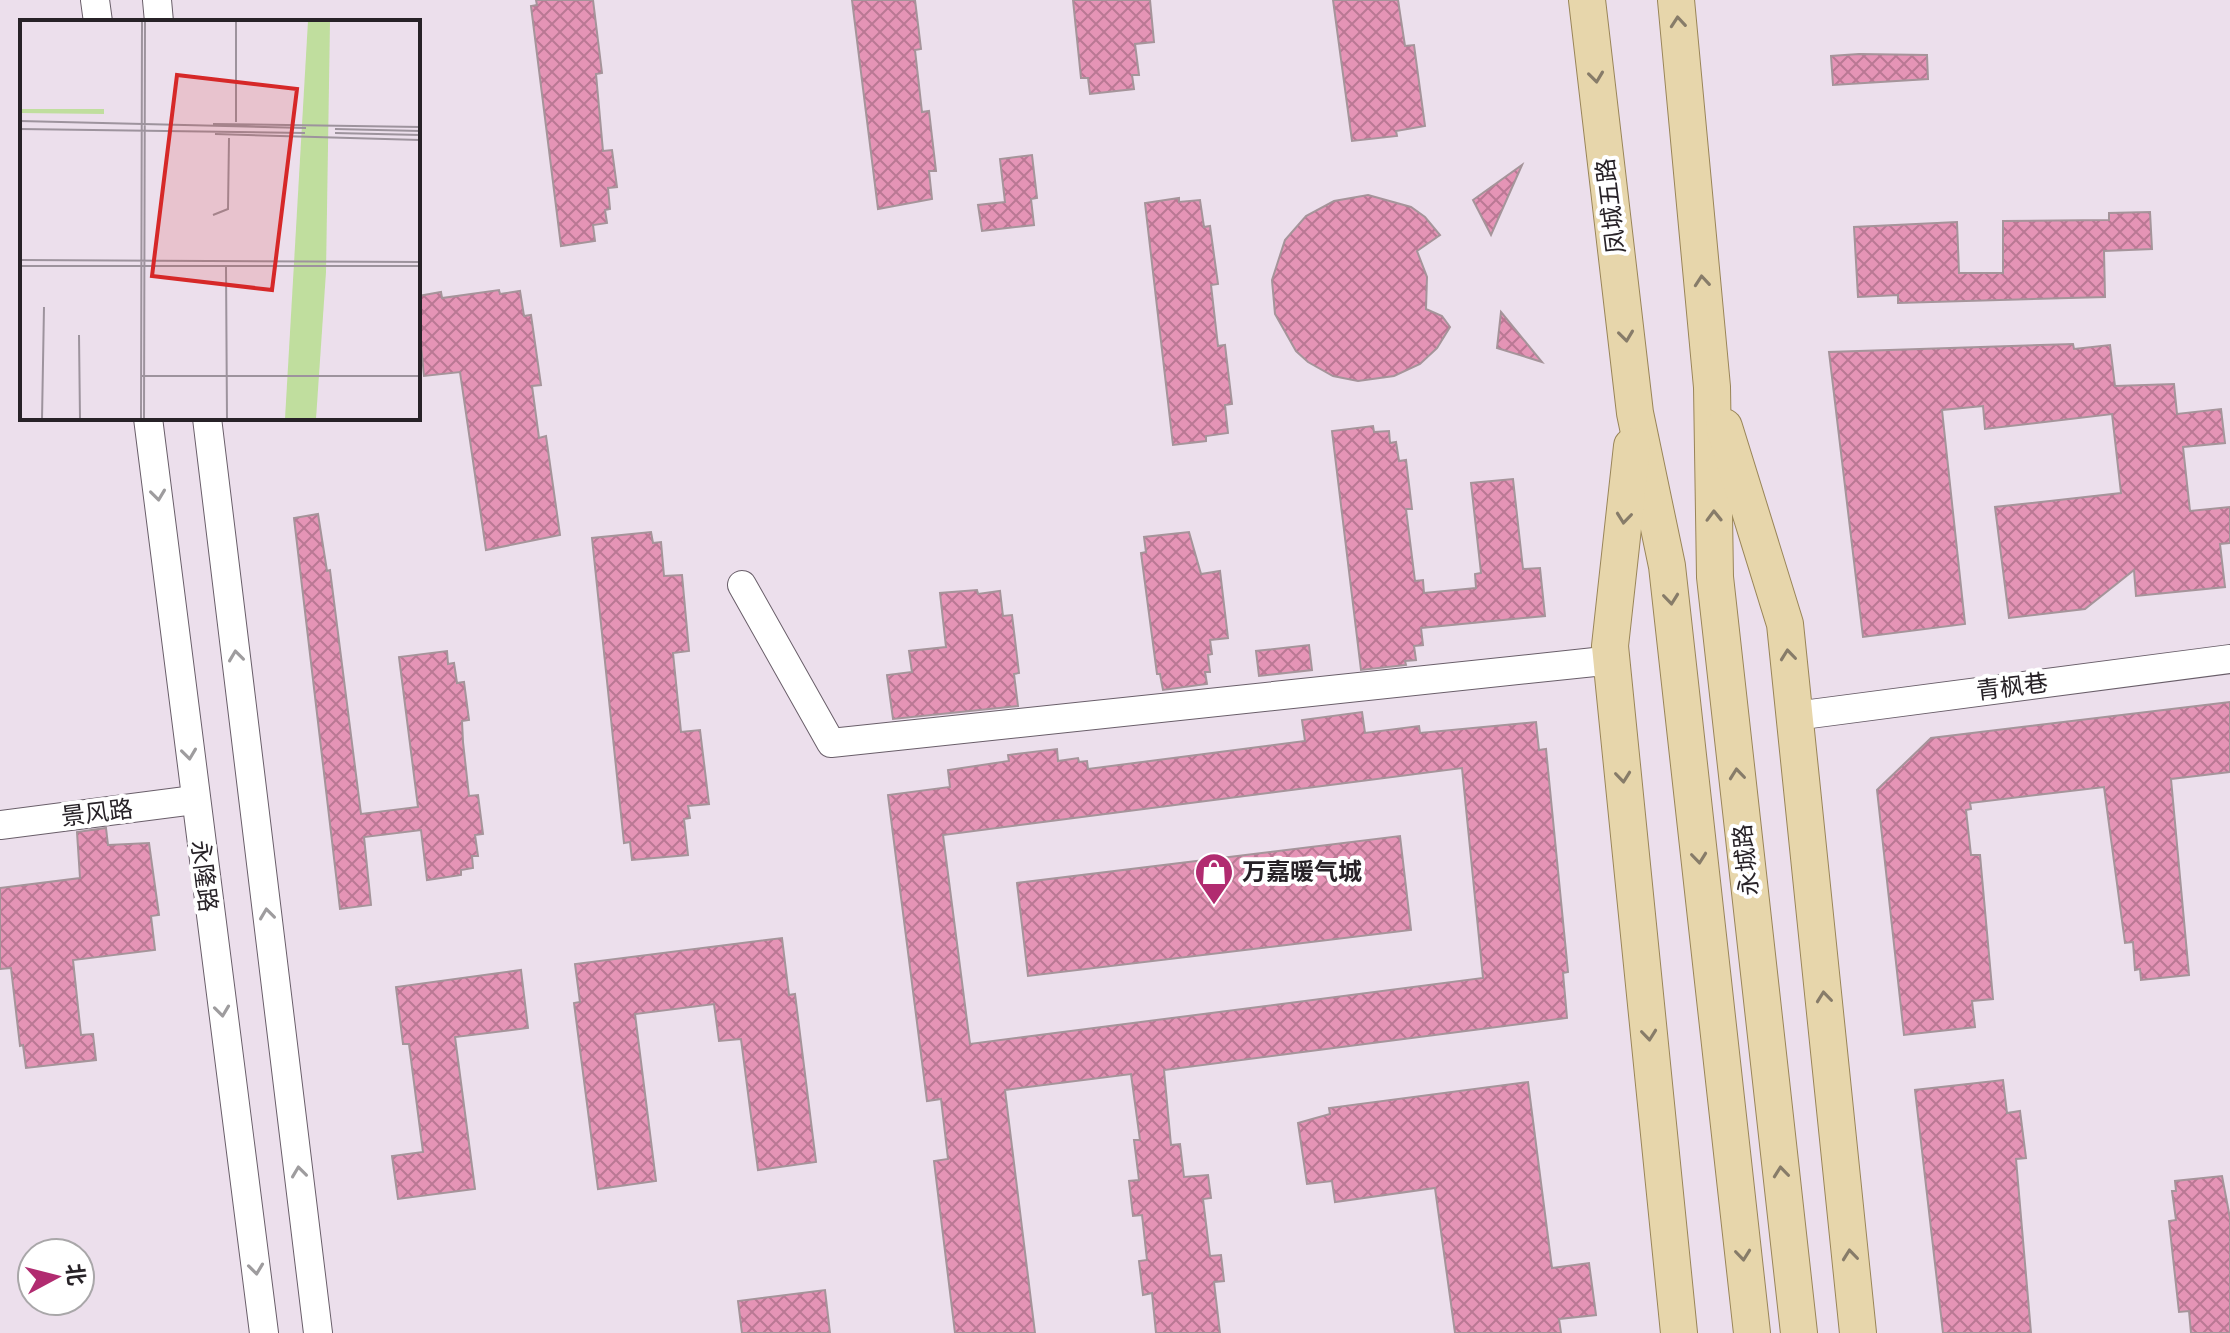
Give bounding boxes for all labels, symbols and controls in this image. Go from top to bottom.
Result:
one-way arrow [1670,15,1687,28]
inset map [20,20,420,420]
one-way arrow [1588,71,1605,84]
street label: 凤城五路 [1589,157,1631,256]
one-way arrow [1694,274,1711,287]
one-way arrow [1618,330,1635,343]
one-way arrow [149,489,166,502]
one-way arrow [1705,509,1723,522]
one-way arrow [1615,512,1632,525]
one-way arrow [1662,593,1679,606]
one-way arrow [1780,648,1797,661]
one-way arrow [228,649,245,662]
street label: 青枫巷 [1974,667,2049,705]
one-way arrow [180,748,197,761]
one-way arrow [1728,767,1745,780]
one-way arrow [1614,770,1631,783]
street label: 景风路 [59,793,134,831]
street label: 永城路 [1726,823,1764,897]
street label: 永隆路 [186,838,224,913]
shop icon: 万嘉暖气城 [1193,851,1235,906]
one-way arrow [1691,851,1708,864]
place label: 万嘉暖气城 [1242,856,1362,886]
one-way arrow [259,907,276,920]
one-way arrow [1815,990,1832,1003]
one-way arrow [213,1005,230,1018]
one-way arrow [1640,1029,1657,1042]
one-way arrow [290,1165,307,1178]
one-way arrow [1772,1165,1789,1178]
north arrow [16,1237,96,1317]
one-way arrow [1842,1248,1859,1261]
one-way arrow [1735,1249,1752,1262]
text: 北 [61,1262,91,1287]
one-way arrow [247,1263,264,1276]

